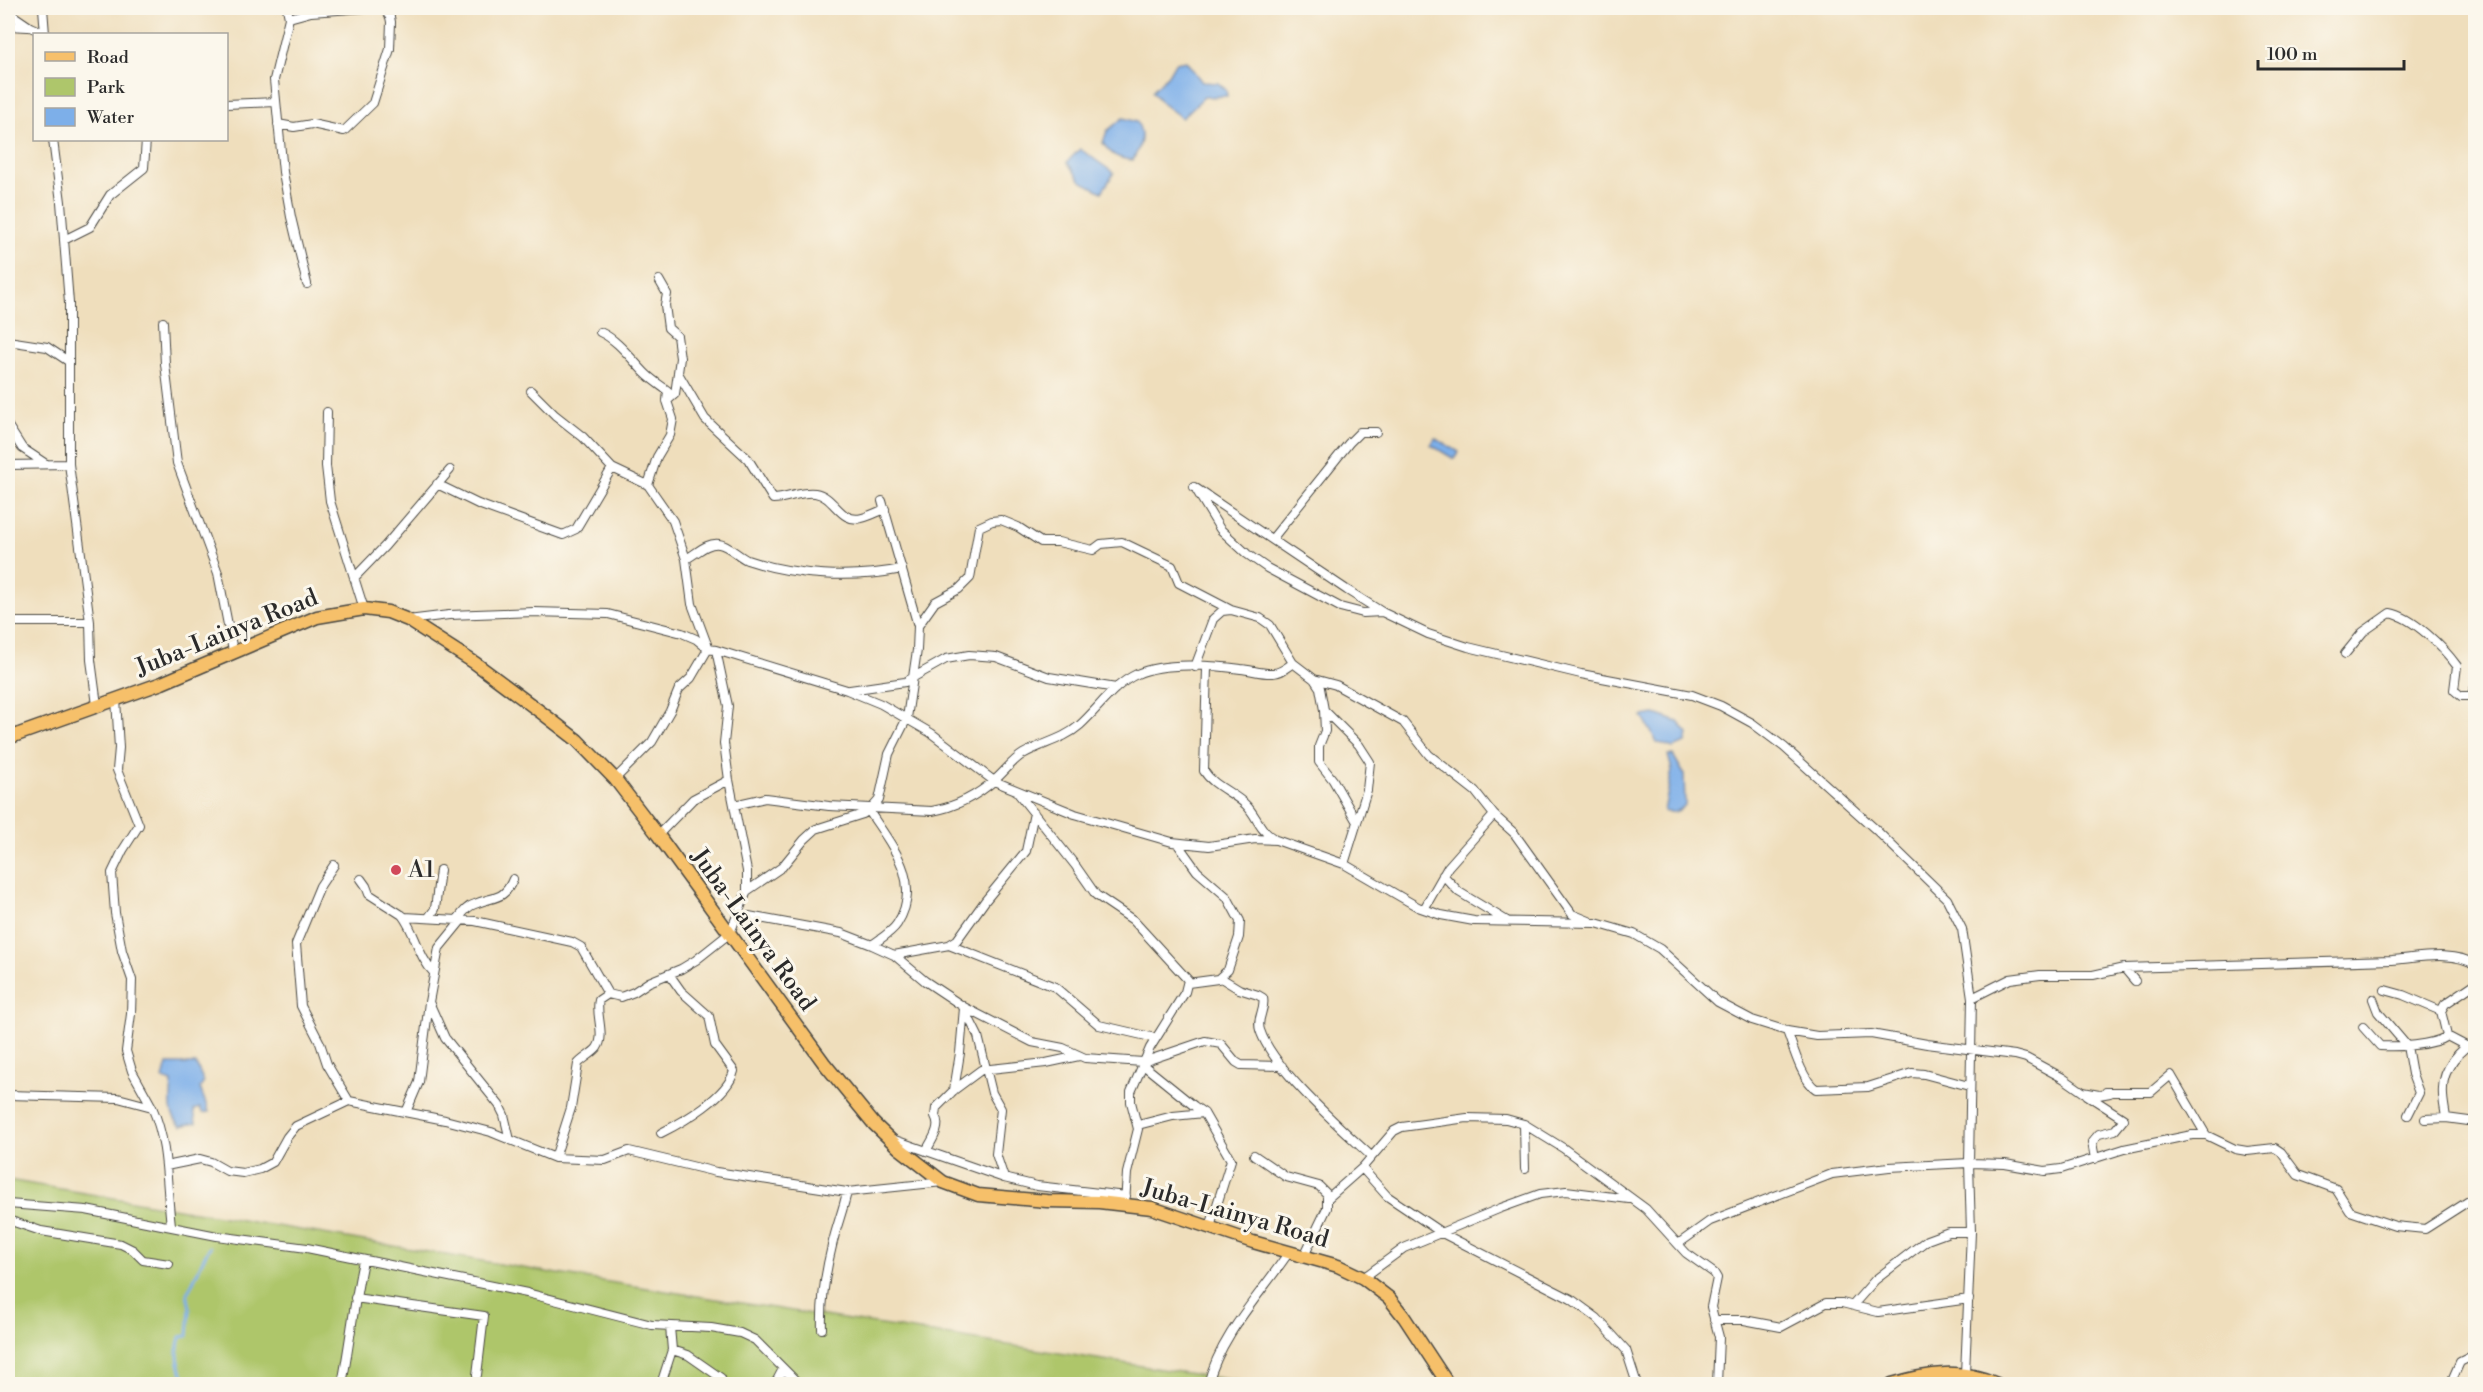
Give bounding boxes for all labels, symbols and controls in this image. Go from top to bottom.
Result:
legend [33,33,228,141]
scale bar [2258,33,2404,71]
text: 100 m [2267,43,2318,66]
text: Road [87,46,130,69]
text: Park [87,76,126,99]
text: Water [86,106,135,129]
street label: Juba-Lainya Road [131,583,323,684]
street label: Juba-Lainya Road [683,842,822,1017]
place label: A1 [407,855,435,885]
marker: A1 [389,863,403,877]
street label: Juba-Lainya Road [1137,1173,1333,1255]

